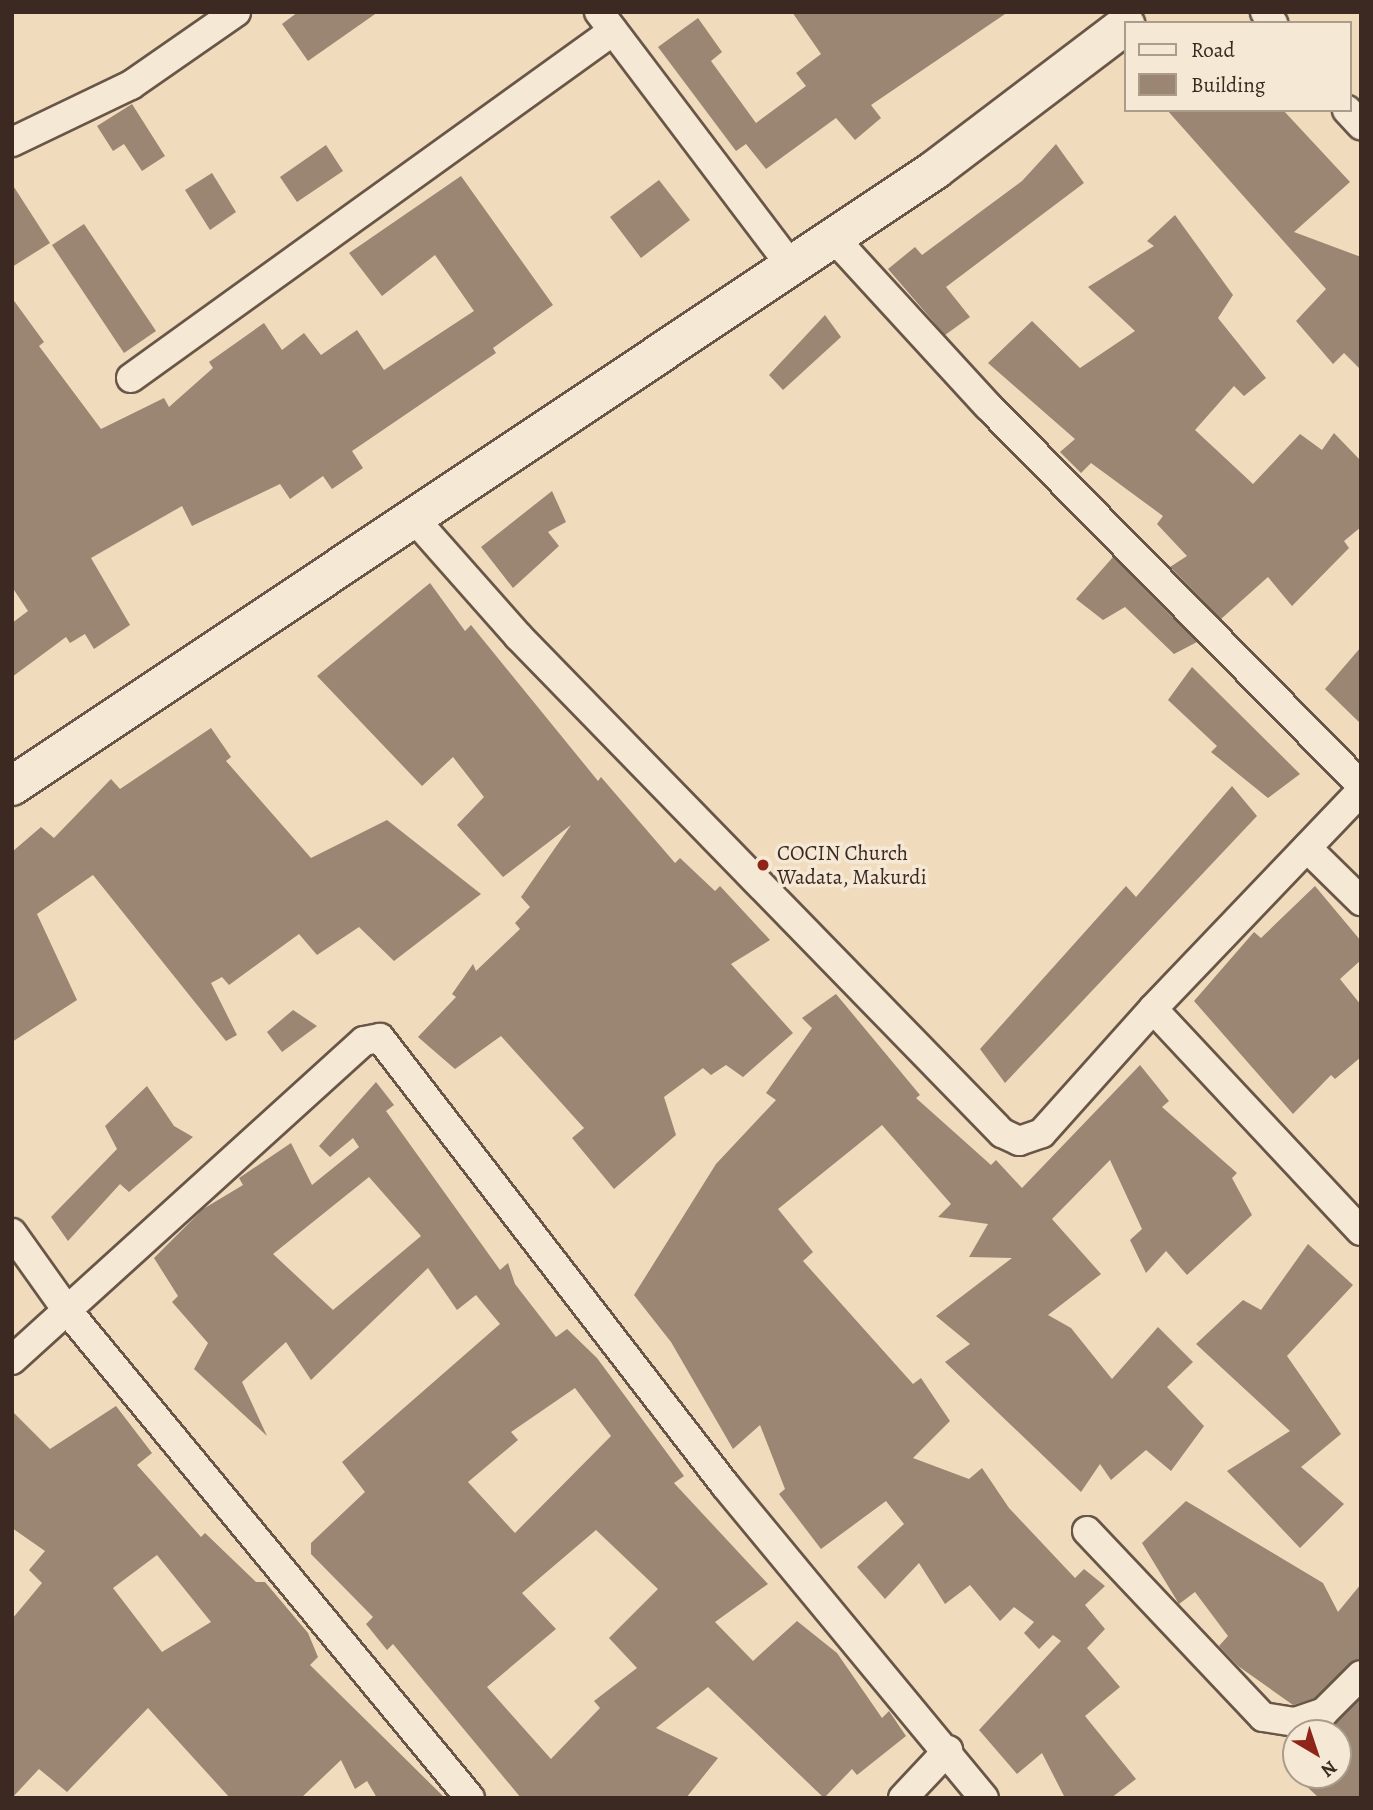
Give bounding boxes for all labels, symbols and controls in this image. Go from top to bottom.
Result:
legend [1124,21,1352,112]
text: Road [1191,36,1235,64]
text: Building [1191,71,1265,99]
place label: COCIN Church Wadata, Makurdi [777,840,927,890]
marker: COCIN Church Wadata, Makurdi [755,857,771,873]
north arrow [1282,1719,1352,1789]
text: N [1315,1754,1343,1783]

